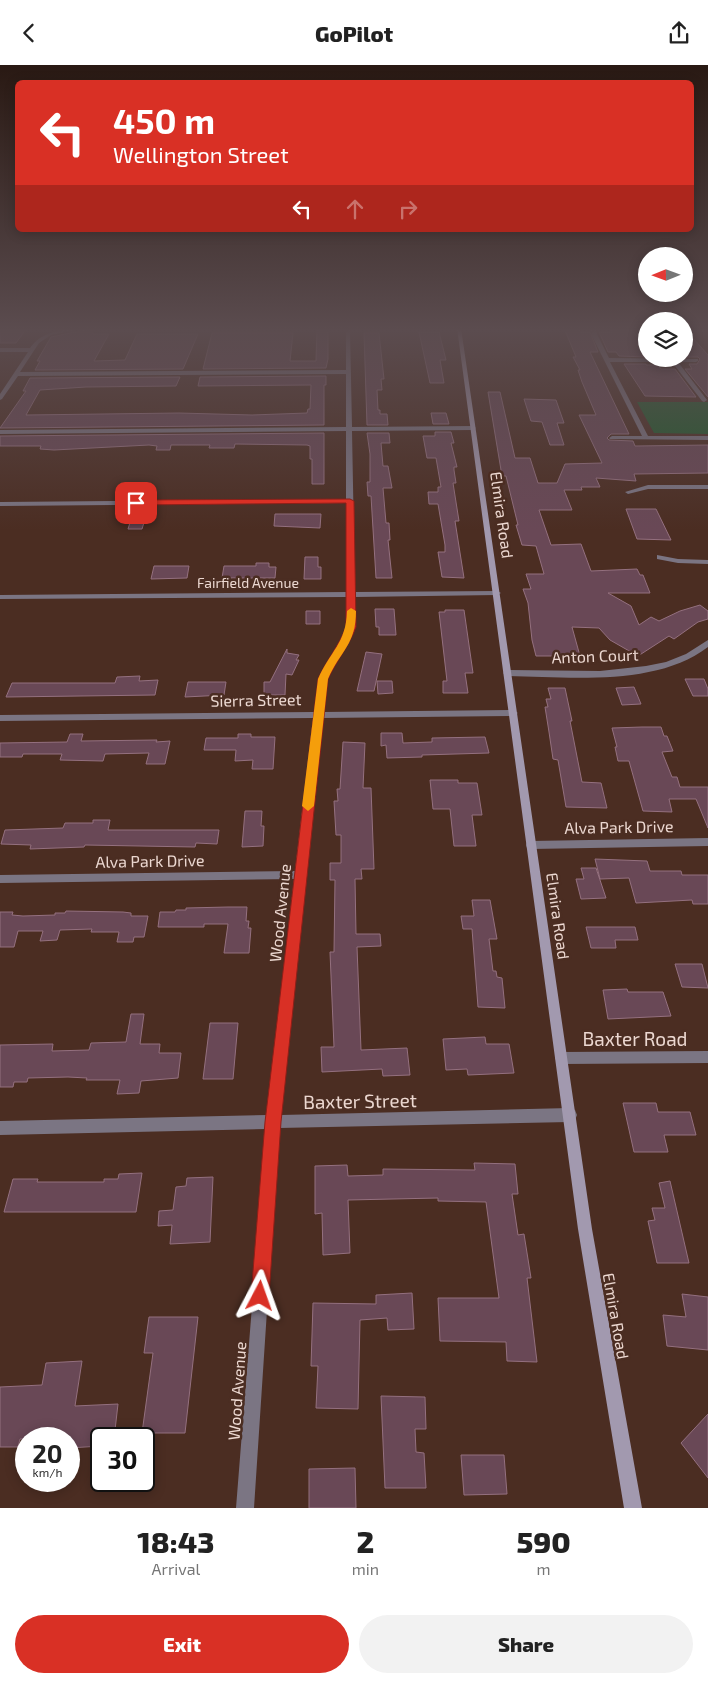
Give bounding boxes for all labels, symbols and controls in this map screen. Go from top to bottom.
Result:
icon: back [15,19,43,47]
icon: share [665,19,693,47]
text: GoPilot [315,20,393,46]
text: 450 m [113,99,215,141]
icon: left [30,100,95,165]
text: Wellington Street [113,141,289,167]
icon: left [288,195,316,223]
icon: ahead [341,195,369,223]
icon: right [394,195,422,223]
north arrow [638,247,692,303]
map controls [638,247,693,367]
button: layers [638,312,693,367]
street label: Elmira Road [487,470,518,559]
pin [115,482,157,524]
icon: arrive [122,489,150,517]
street label: Fairfield Avenue [197,574,299,591]
street label: Anton Court [551,644,639,667]
street label: Sierra Street [210,689,302,710]
street label: Alva Park Drive [564,816,674,837]
street label: Alva Park Drive [95,850,205,871]
street label: Wood Avenue [265,863,294,963]
street label: Elmira Road [543,871,574,960]
street label: Baxter Road [583,1027,687,1050]
street label: Baxter Street [303,1088,417,1113]
position arrow [233,1269,285,1321]
street label: Elmira Road [600,1271,633,1361]
street label: Wood Avenue [224,1341,249,1441]
speed limit sign: 30 [90,1427,155,1492]
text: 20 [32,1438,63,1468]
text: km/h [33,1465,62,1479]
text: 18:43 [137,1523,215,1559]
text: 2 [357,1523,374,1559]
text: 590 [516,1523,571,1559]
text: Arrival [152,1559,200,1578]
text: min [352,1559,379,1578]
text: m [537,1559,551,1578]
button: Exit [15,1615,349,1673]
button: Share [359,1615,693,1673]

